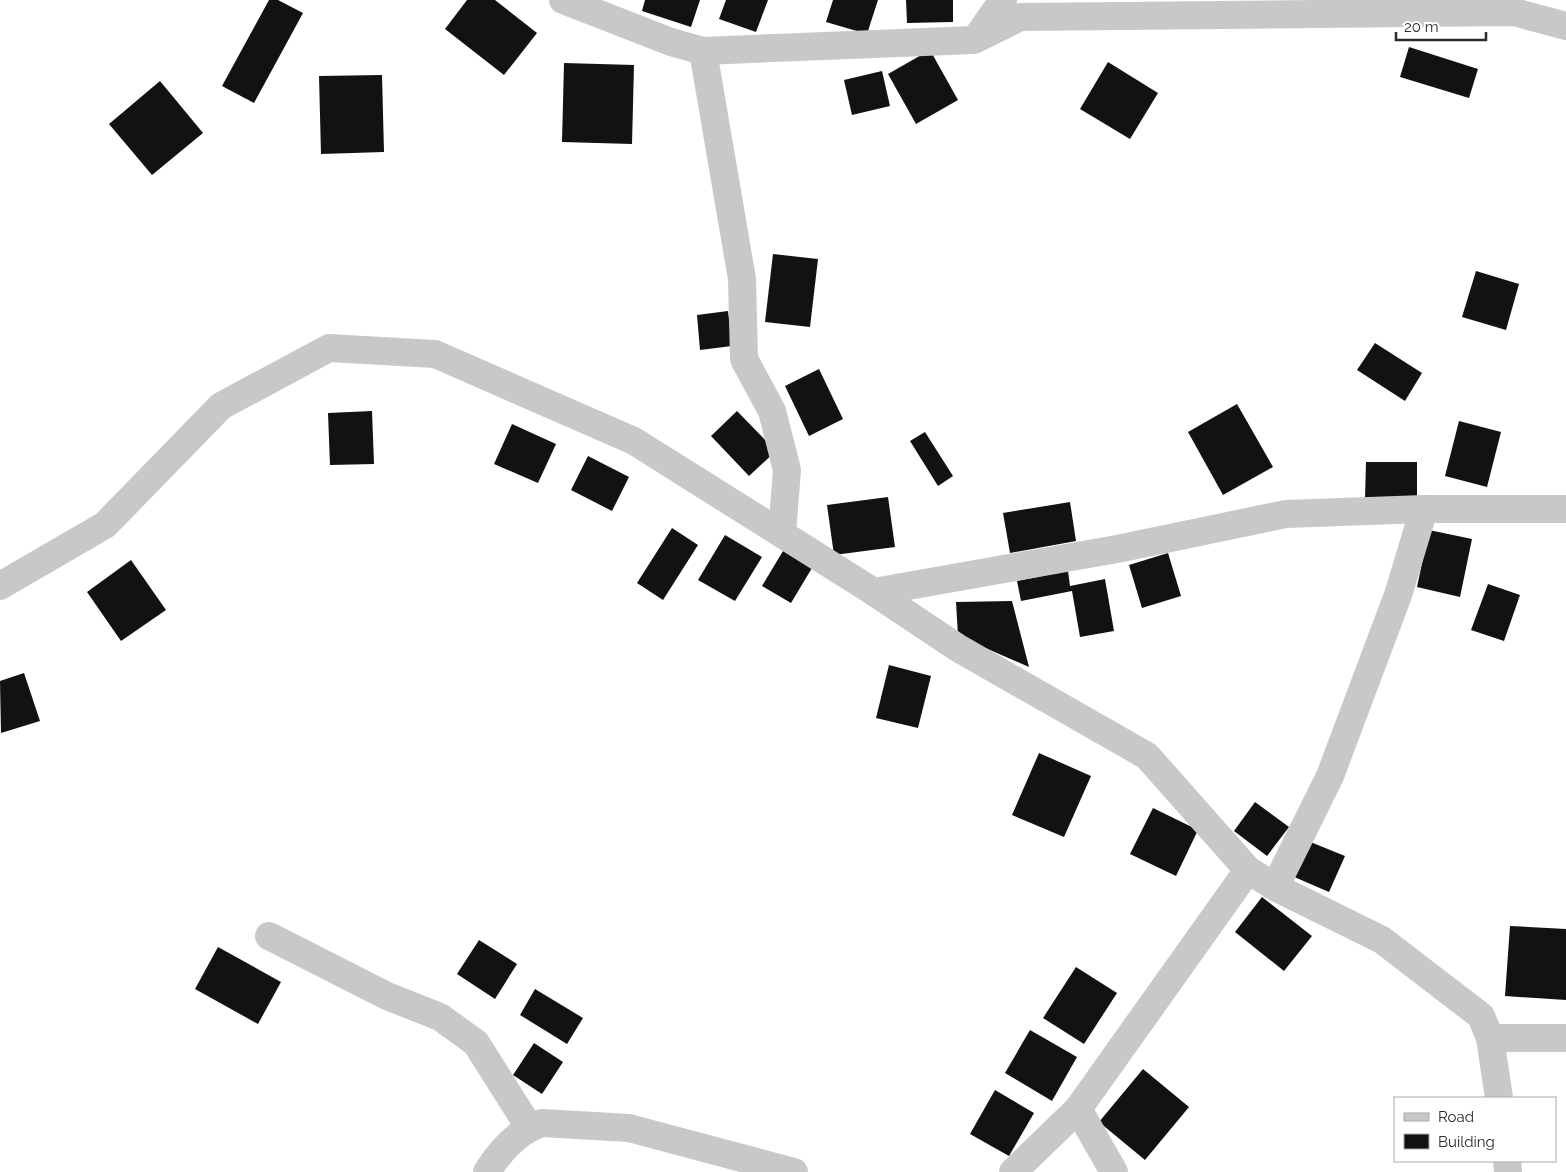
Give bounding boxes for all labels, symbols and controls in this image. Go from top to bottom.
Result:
scale bar [1396,10,1486,42]
text: 20 m [1404,18,1439,36]
legend [1394,1097,1556,1162]
text: Road [1438,1108,1474,1126]
text: Building [1438,1133,1495,1151]

